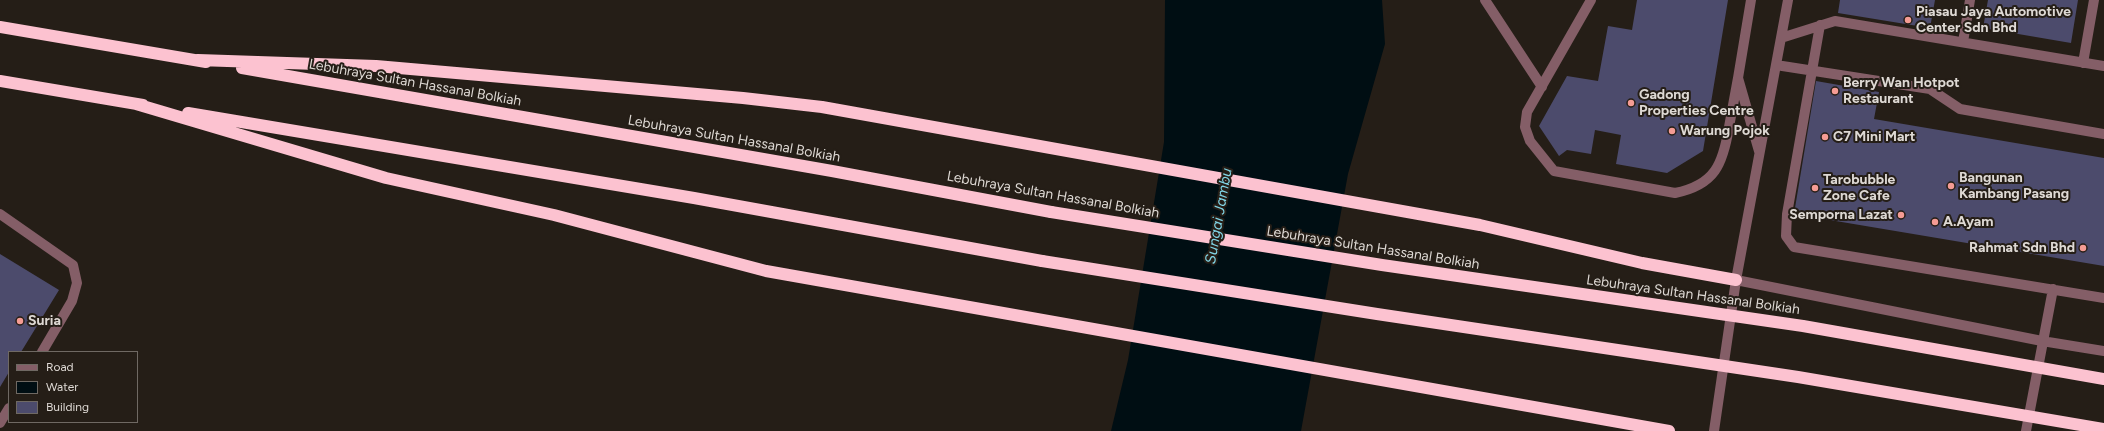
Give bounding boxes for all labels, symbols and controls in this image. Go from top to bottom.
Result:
place label: Piasau Jaya Automotive Center Sdn Bhd [1916,4,2071,36]
marker: Piasau Jaya Automotive Center Sdn Bhd [1903,15,1913,25]
street label: Lebuhraya Sultan Hassanal Bolkiah [307,56,523,110]
place label: Berry Wan Hotpot Restaurant [1843,75,1960,108]
marker: Berry Wan Hotpot Restaurant [1830,86,1840,96]
place label: Gadong Properties Centre [1639,87,1754,120]
marker: Gadong Properties Centre [1626,98,1636,108]
street label: Lebuhraya Sultan Hassanal Bolkiah [626,112,842,166]
place label: Warung Pojok [1680,123,1770,139]
marker: Warung Pojok [1667,126,1677,136]
place label: C7 Mini Mart [1833,129,1915,145]
marker: C7 Mini Mart [1820,132,1830,142]
water label: Sungai Jambu [1202,167,1236,265]
street label: Lebuhraya Sultan Hassanal Bolkiah [945,168,1161,222]
place label: Bangunan Kambang Pasang [1959,170,2069,202]
place label: Tarobubble Zone Cafe [1823,172,1895,204]
marker: Bangunan Kambang Pasang [1946,181,1956,191]
marker: Tarobubble Zone Cafe [1810,183,1820,193]
place label: Semporna Lazat [1789,207,1893,223]
marker: Semporna Lazat [1896,210,1906,220]
place label: A.Ayam [1943,214,1993,230]
marker: A.Ayam [1930,217,1940,227]
street label: Lebuhraya Sultan Hassanal Bolkiah [1265,223,1481,273]
place label: Rahmat Sdn Bhd [1969,240,2075,256]
marker: Rahmat Sdn Bhd [2078,243,2088,253]
street label: Lebuhraya Sultan Hassanal Bolkiah [1585,272,1801,318]
place label: Suria [28,313,61,329]
marker: Suria [15,316,25,326]
legend [8,351,138,423]
text: Road [46,360,74,374]
text: Water [46,380,78,394]
text: Building [46,400,89,414]

